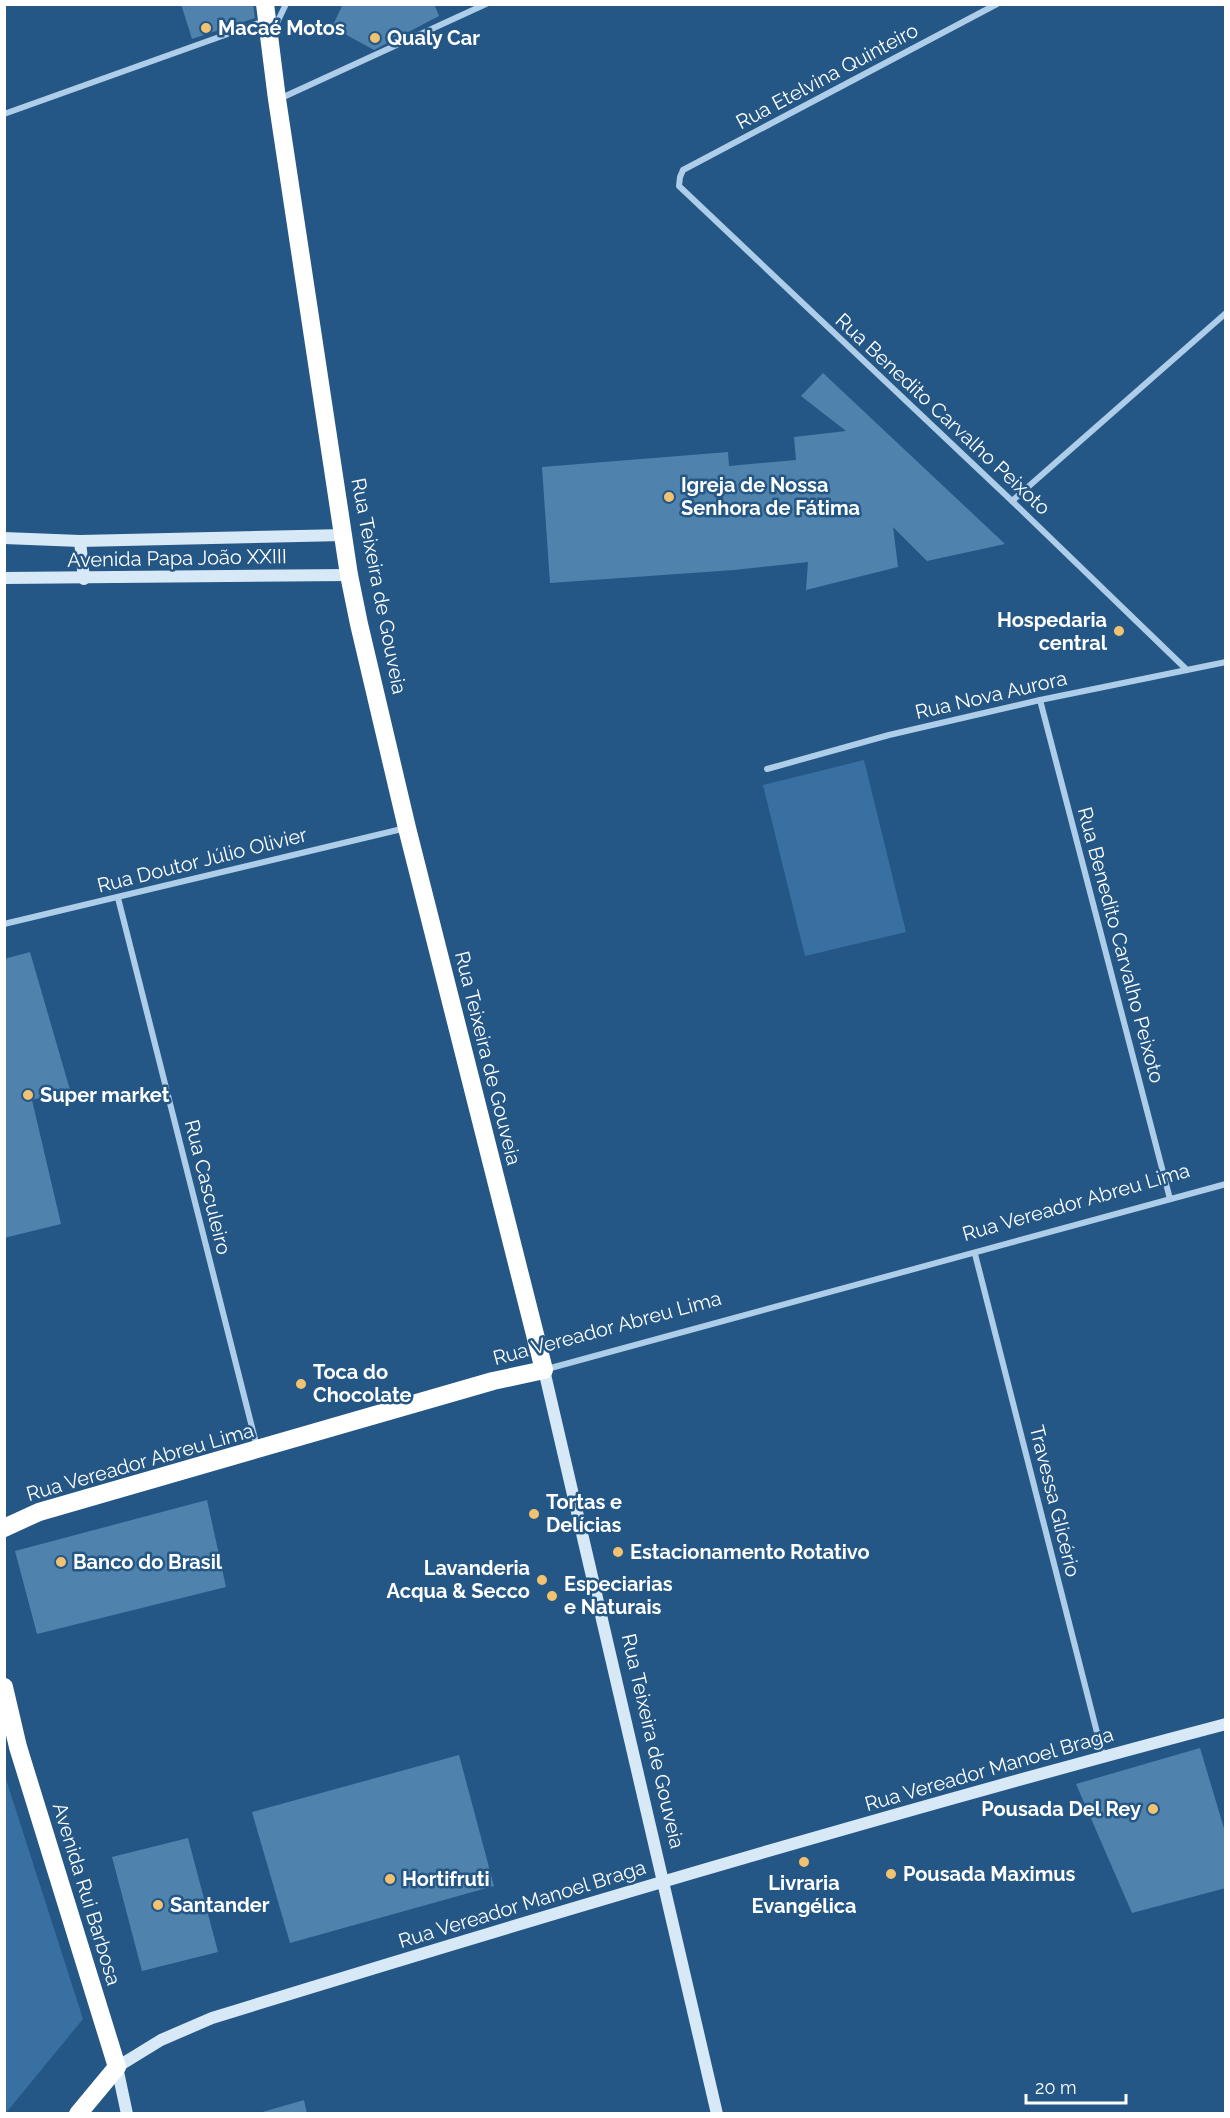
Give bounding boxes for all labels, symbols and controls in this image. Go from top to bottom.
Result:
place label: Macaé Motos [218,16,345,40]
street label: Rua Etelvina Quinteiro [732,18,922,134]
marker: Macaé Motos [199,21,213,35]
place label: Qualy Car [387,26,480,50]
marker: Qualy Car [368,31,382,45]
street label: Rua Benedito Carvalho Peixoto [831,308,1055,520]
place label: Igreja de Nossa Senhora de Fátima [681,473,860,520]
street label: Rua Teixeira de Gouveia [346,476,412,696]
marker: Igreja de Nossa Senhora de Fátima [662,490,676,504]
street label: Avenida Papa João XXIII [67,544,287,572]
place label: Hospedaria central [997,608,1108,655]
marker: Hospedaria central [1112,624,1126,638]
street label: Rua Nova Aurora [913,666,1069,724]
street label: Rua Benedito Carvalho Peixoto [1073,804,1169,1086]
street label: Rua Doutor Júlio Olivier [95,822,309,898]
street label: Rua Teixeira de Gouveia [450,949,526,1167]
place label: Super market [40,1083,170,1107]
marker: Super market [21,1088,35,1102]
street label: Rua Casculeiro [180,1117,236,1257]
street label: Rua Vereador Abreu Lima [960,1158,1192,1246]
street label: Rua Vereador Abreu Lima [490,1286,724,1370]
place label: Toca do Chocolate [313,1360,411,1407]
marker: Toca do Chocolate [294,1377,308,1391]
street label: Rua Vereador Abreu Lima [24,1418,256,1506]
street label: Travessa Glicério [1025,1423,1085,1579]
place label: Tortas e Delícias [546,1490,622,1537]
marker: Tortas e Delícias [527,1507,541,1521]
place label: Estacionamento Rotativo [630,1540,870,1564]
marker: Estacionamento Rotativo [611,1545,625,1559]
place label: Banco do Brasil [73,1550,223,1574]
marker: Banco do Brasil [54,1555,68,1569]
place label: Lavanderia Acqua & Secco [387,1556,530,1603]
place label: Especiarias e Naturais [564,1572,673,1619]
marker: Lavanderia Acqua & Secco [535,1573,549,1587]
marker: Especiarias e Naturais [545,1589,559,1603]
street label: Rua Teixeira de Gouveia [617,1631,689,1851]
street label: Rua Vereador Manoel Braga [862,1722,1116,1816]
place label: Pousada Del Rey [981,1797,1141,1821]
street label: Avenida Rui Barbosa [48,1800,126,1988]
marker: Pousada Del Rey [1146,1802,1160,1816]
street label: Rua Vereador Manoel Braga [395,1855,649,1953]
marker: Livraria Evangélica [797,1855,811,1869]
place label: Pousada Maximus [903,1862,1076,1886]
place label: Hortifruti [402,1867,490,1891]
marker: Pousada Maximus [884,1867,898,1881]
place label: Livraria Evangélica [752,1871,857,1918]
marker: Hortifruti [383,1872,397,1886]
place label: Santander [170,1893,270,1917]
marker: Santander [151,1898,165,1912]
scale bar [1026,2067,1126,2105]
text: 20 m [1035,2077,1077,2098]

